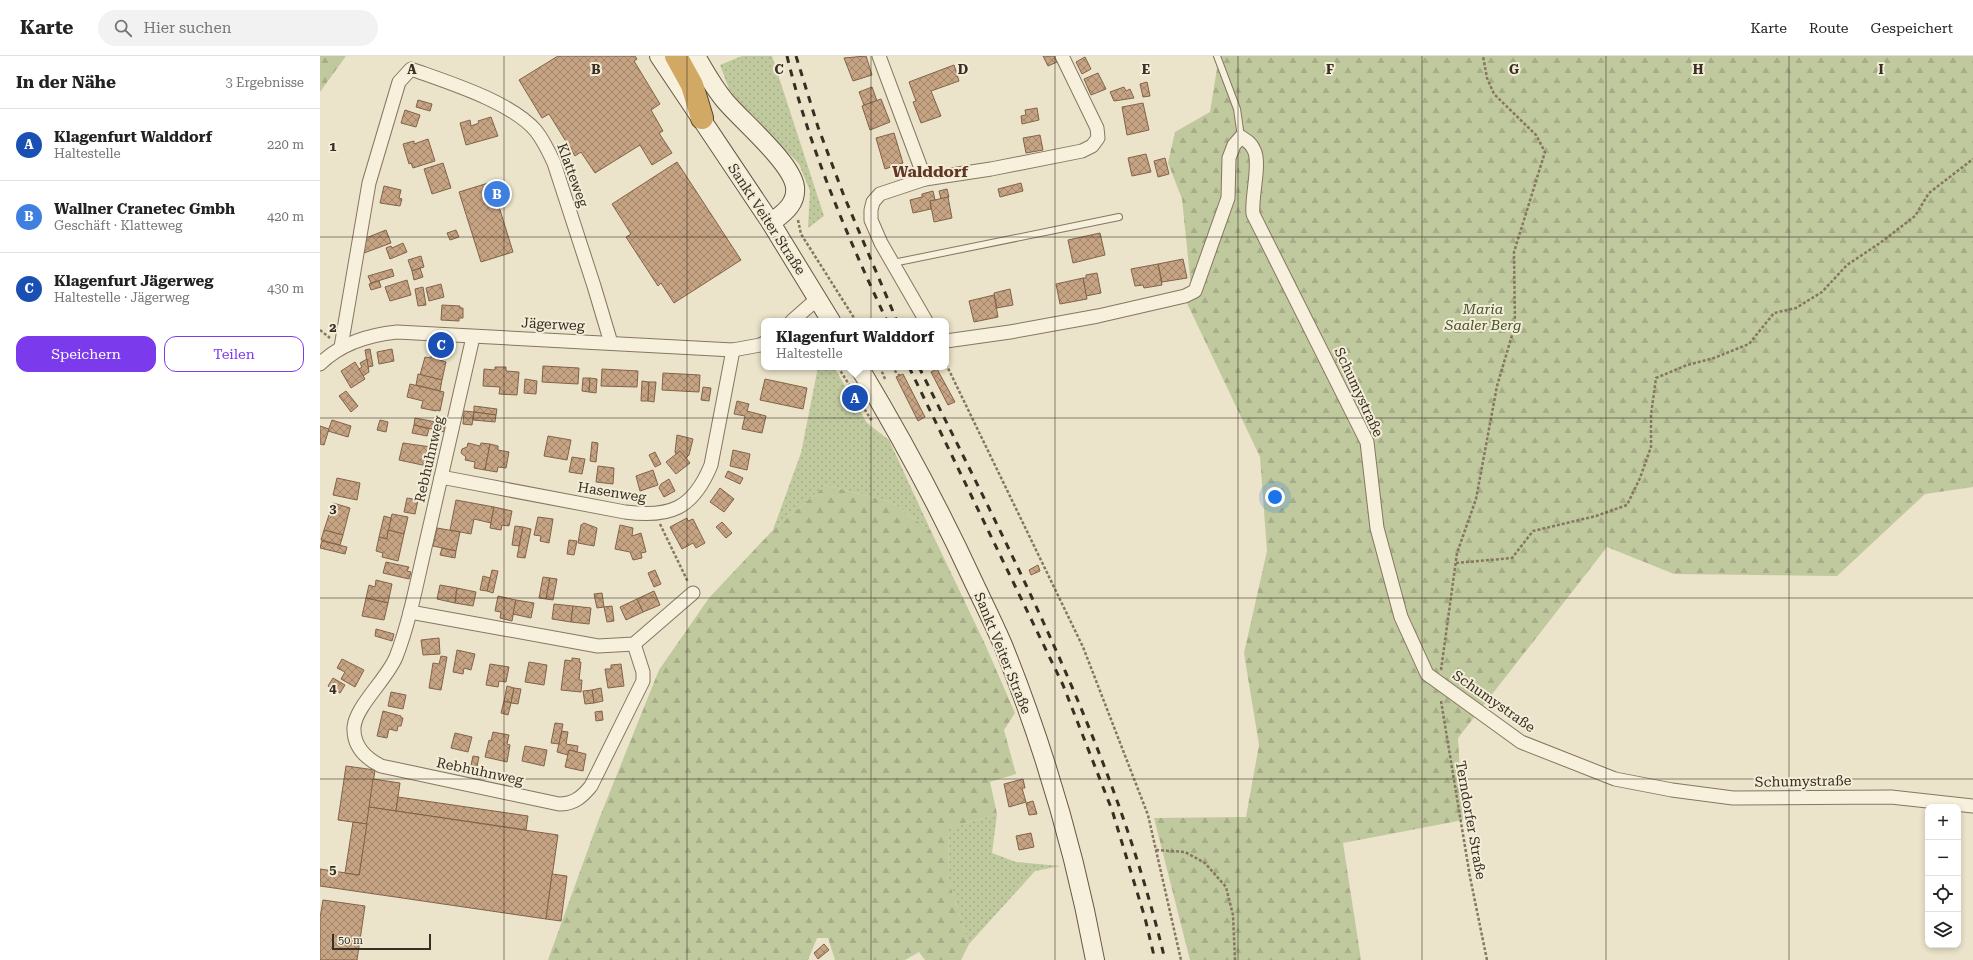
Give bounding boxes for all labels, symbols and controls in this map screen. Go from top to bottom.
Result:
search box [98,10,378,46]
text: Karte [20,16,74,39]
icon: search [112,17,134,39]
text: Hier suchen [144,19,231,37]
text: Karte [1751,20,1787,36]
text: Route [1809,20,1849,36]
text: Gespeichert [1871,20,1953,36]
text: A [407,62,417,77]
text: B [591,62,601,77]
text: C [774,62,784,77]
text: D [958,62,968,77]
text: E [1142,62,1150,77]
text: F [1326,62,1334,77]
text: G [1509,62,1519,77]
text: H [1693,62,1704,77]
text: I [1878,62,1884,77]
text: In der Nähe [16,72,116,92]
text: 3 Ergebnisse [226,75,304,90]
text: Klagenfurt Walddorf [54,128,212,146]
text: A [24,137,34,152]
text: 220 m [267,137,304,152]
text: 1 [329,139,337,154]
street label: Klatteweg [554,141,592,209]
text: Haltestelle [54,146,121,161]
street label: Sankt Veiter Straße [725,160,809,278]
district label: Walddorf [892,162,969,181]
pin: B [484,179,510,209]
text: Wallner Cranetec Gmbh [54,200,235,218]
text: B [24,209,34,224]
text: 420 m [267,209,304,224]
text: Geschäft · Klatteweg [54,218,182,233]
text: Klagenfurt Jägerweg [54,272,214,290]
text: C [24,281,34,296]
text: 430 m [267,281,304,296]
text: Haltestelle · Jägerweg [54,290,189,305]
park label: Maria Saaler Berg [1444,301,1521,333]
street label: Jägerweg [521,314,585,334]
popup [761,318,949,370]
text: 2 [329,320,337,335]
text: Klagenfurt Walddorf [776,328,934,346]
pin: C [428,330,454,360]
button: Speichern [16,336,156,372]
button: Teilen [164,336,304,372]
street label: Schumystraße [1331,345,1387,439]
text: Haltestelle [776,346,843,361]
pin: A [842,383,868,413]
street label: Rebhuhnweg [411,414,447,504]
street label: Hasenweg [577,479,647,505]
your location [1265,487,1285,507]
text: 3 [329,501,337,516]
street label: Sankt Veiter Straße [971,590,1035,716]
street label: Schumystraße [1450,667,1538,735]
text: 4 [329,681,337,696]
street label: Rebhuhnweg [435,754,525,788]
street label: Terndorfer Straße [1453,759,1489,881]
street label: Schumystraße [1755,772,1852,790]
map controls [1925,804,1961,948]
button: + [1925,804,1961,840]
button: − [1925,840,1961,876]
text: 5 [329,862,337,877]
button: locate [1925,876,1961,912]
button: layers [1925,912,1961,948]
scale bar [332,932,431,951]
text: 50 m [338,934,363,947]

